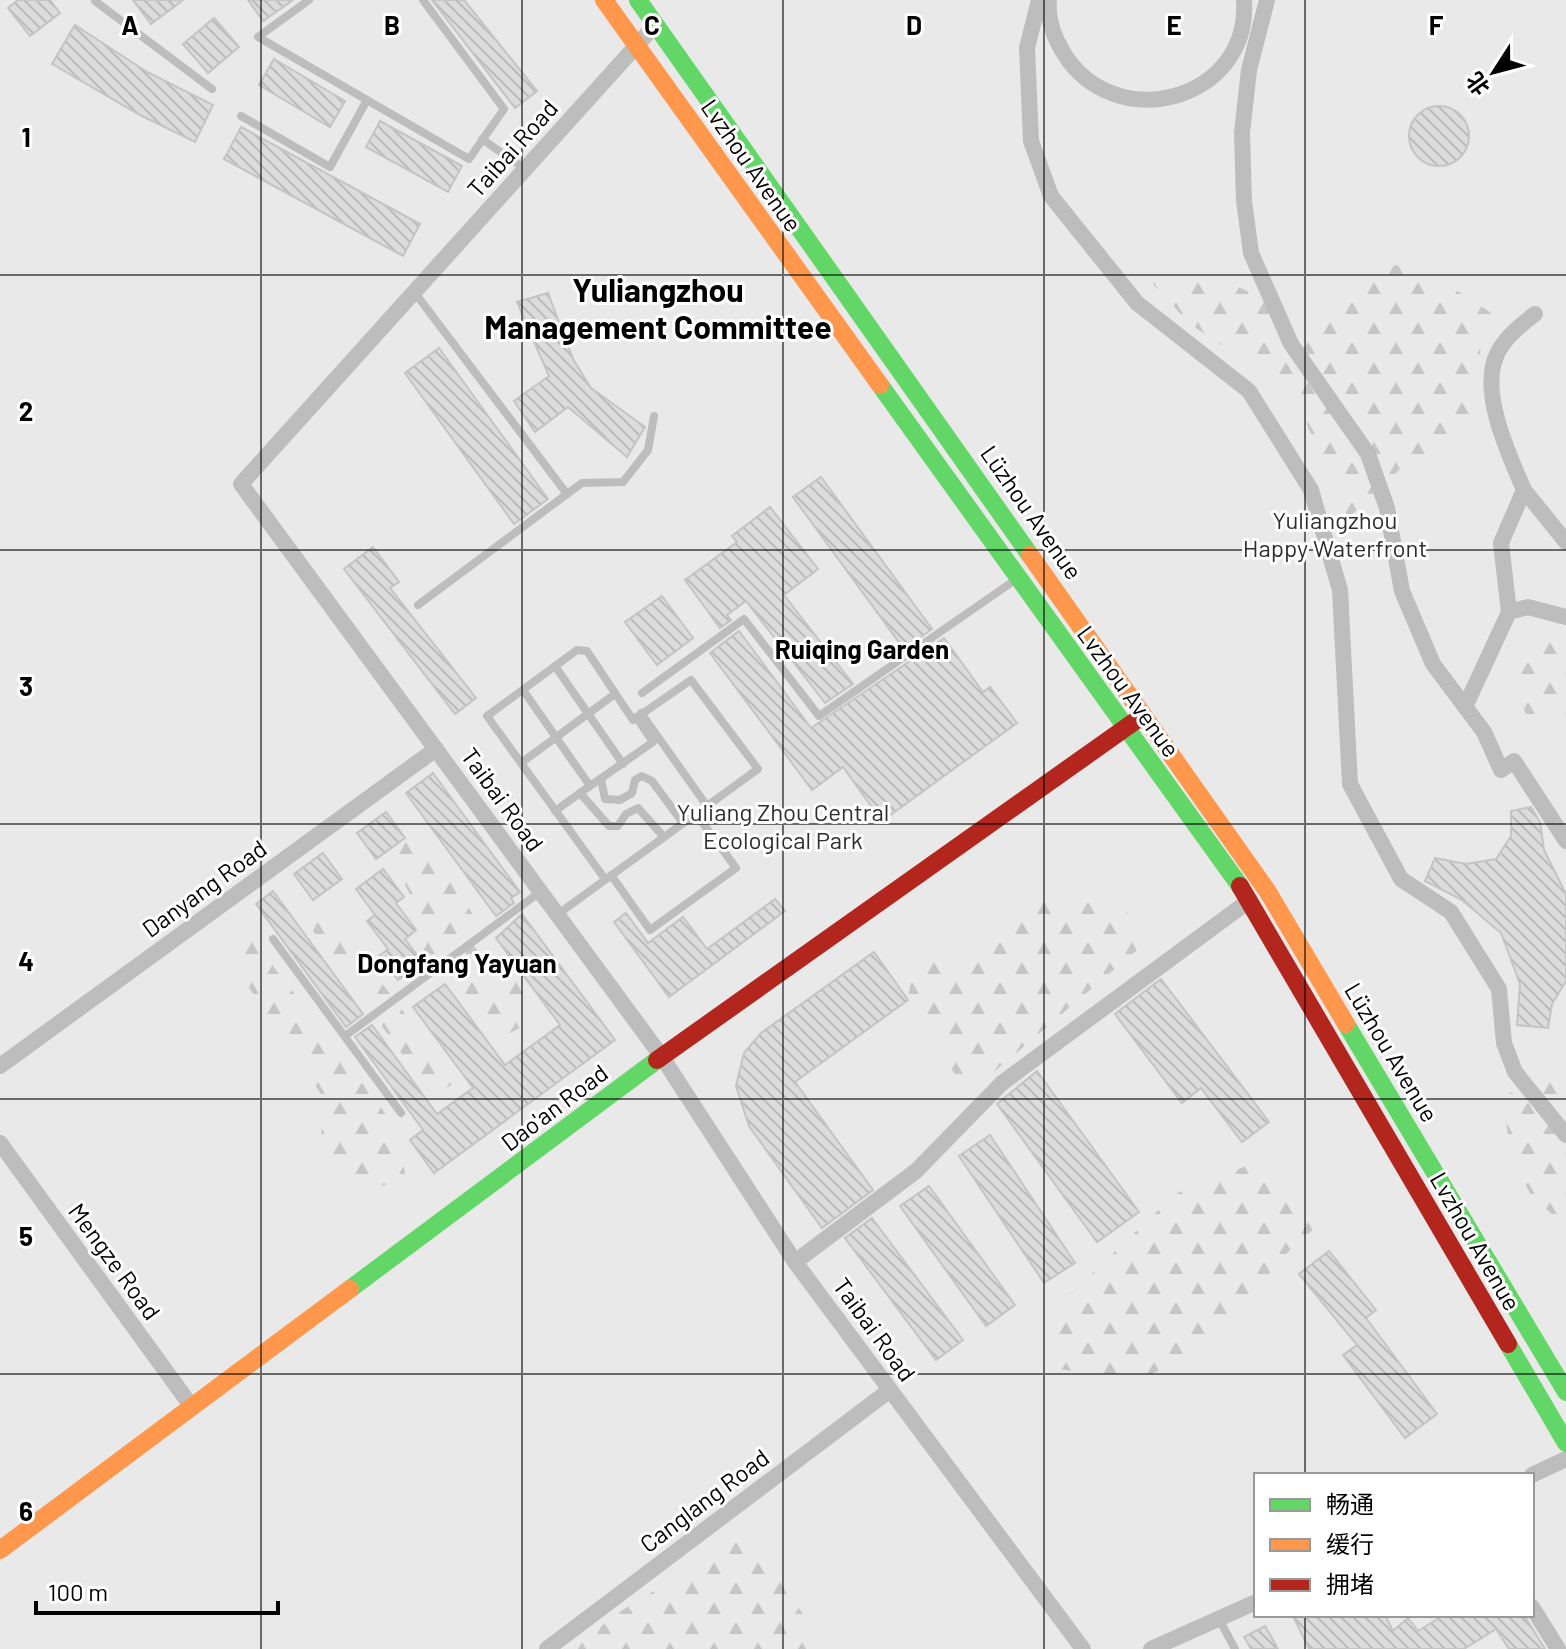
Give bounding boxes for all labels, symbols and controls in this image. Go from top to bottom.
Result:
text: A [121,9,139,40]
text: B [384,9,400,40]
text: C [644,9,660,40]
text: D [906,9,922,40]
text: E [1166,9,1182,40]
text: F [1429,9,1444,40]
north arrow [1454,32,1534,112]
text: 北 [1460,68,1494,101]
street label: Taibai Road [461,93,563,203]
street label: Lvzhou Avenue [696,93,808,237]
text: 1 [21,121,31,152]
district label: Yuliangzhou Management Committee [484,270,832,345]
text: 2 [19,395,33,426]
street label: Lüzhou Avenue [975,439,1089,585]
park label: Yuliangzhou Happy Waterfront [1243,505,1427,562]
street label: Lvzhou Avenue [1072,620,1186,762]
district label: Ruiqing Garden [775,633,949,664]
text: 3 [19,670,33,701]
street label: Taibai Road [456,742,550,856]
park label: Yuliang Zhou Central Ecological Park [677,797,889,854]
street label: Danyang Road [136,833,272,943]
text: 4 [18,945,34,976]
district label: Dongfang Yayuan [357,947,557,978]
street label: Lüzhou Avenue [1339,977,1445,1127]
street label: Dao'an Road [495,1058,613,1156]
street label: Lvzhou Avenue [1425,1167,1527,1315]
street label: Mengze Road [63,1197,167,1325]
text: 5 [19,1220,33,1251]
street label: Taibai Road [828,1272,922,1386]
street label: Canglang Road [634,1442,774,1558]
legend [1254,1473,1534,1617]
text: 畅通 [1326,1489,1374,1518]
text: 6 [19,1495,33,1526]
text: 缓行 [1326,1529,1374,1558]
scale bar [36,1565,278,1615]
text: 拥堵 [1326,1569,1374,1598]
text: 100 m [48,1577,108,1606]

